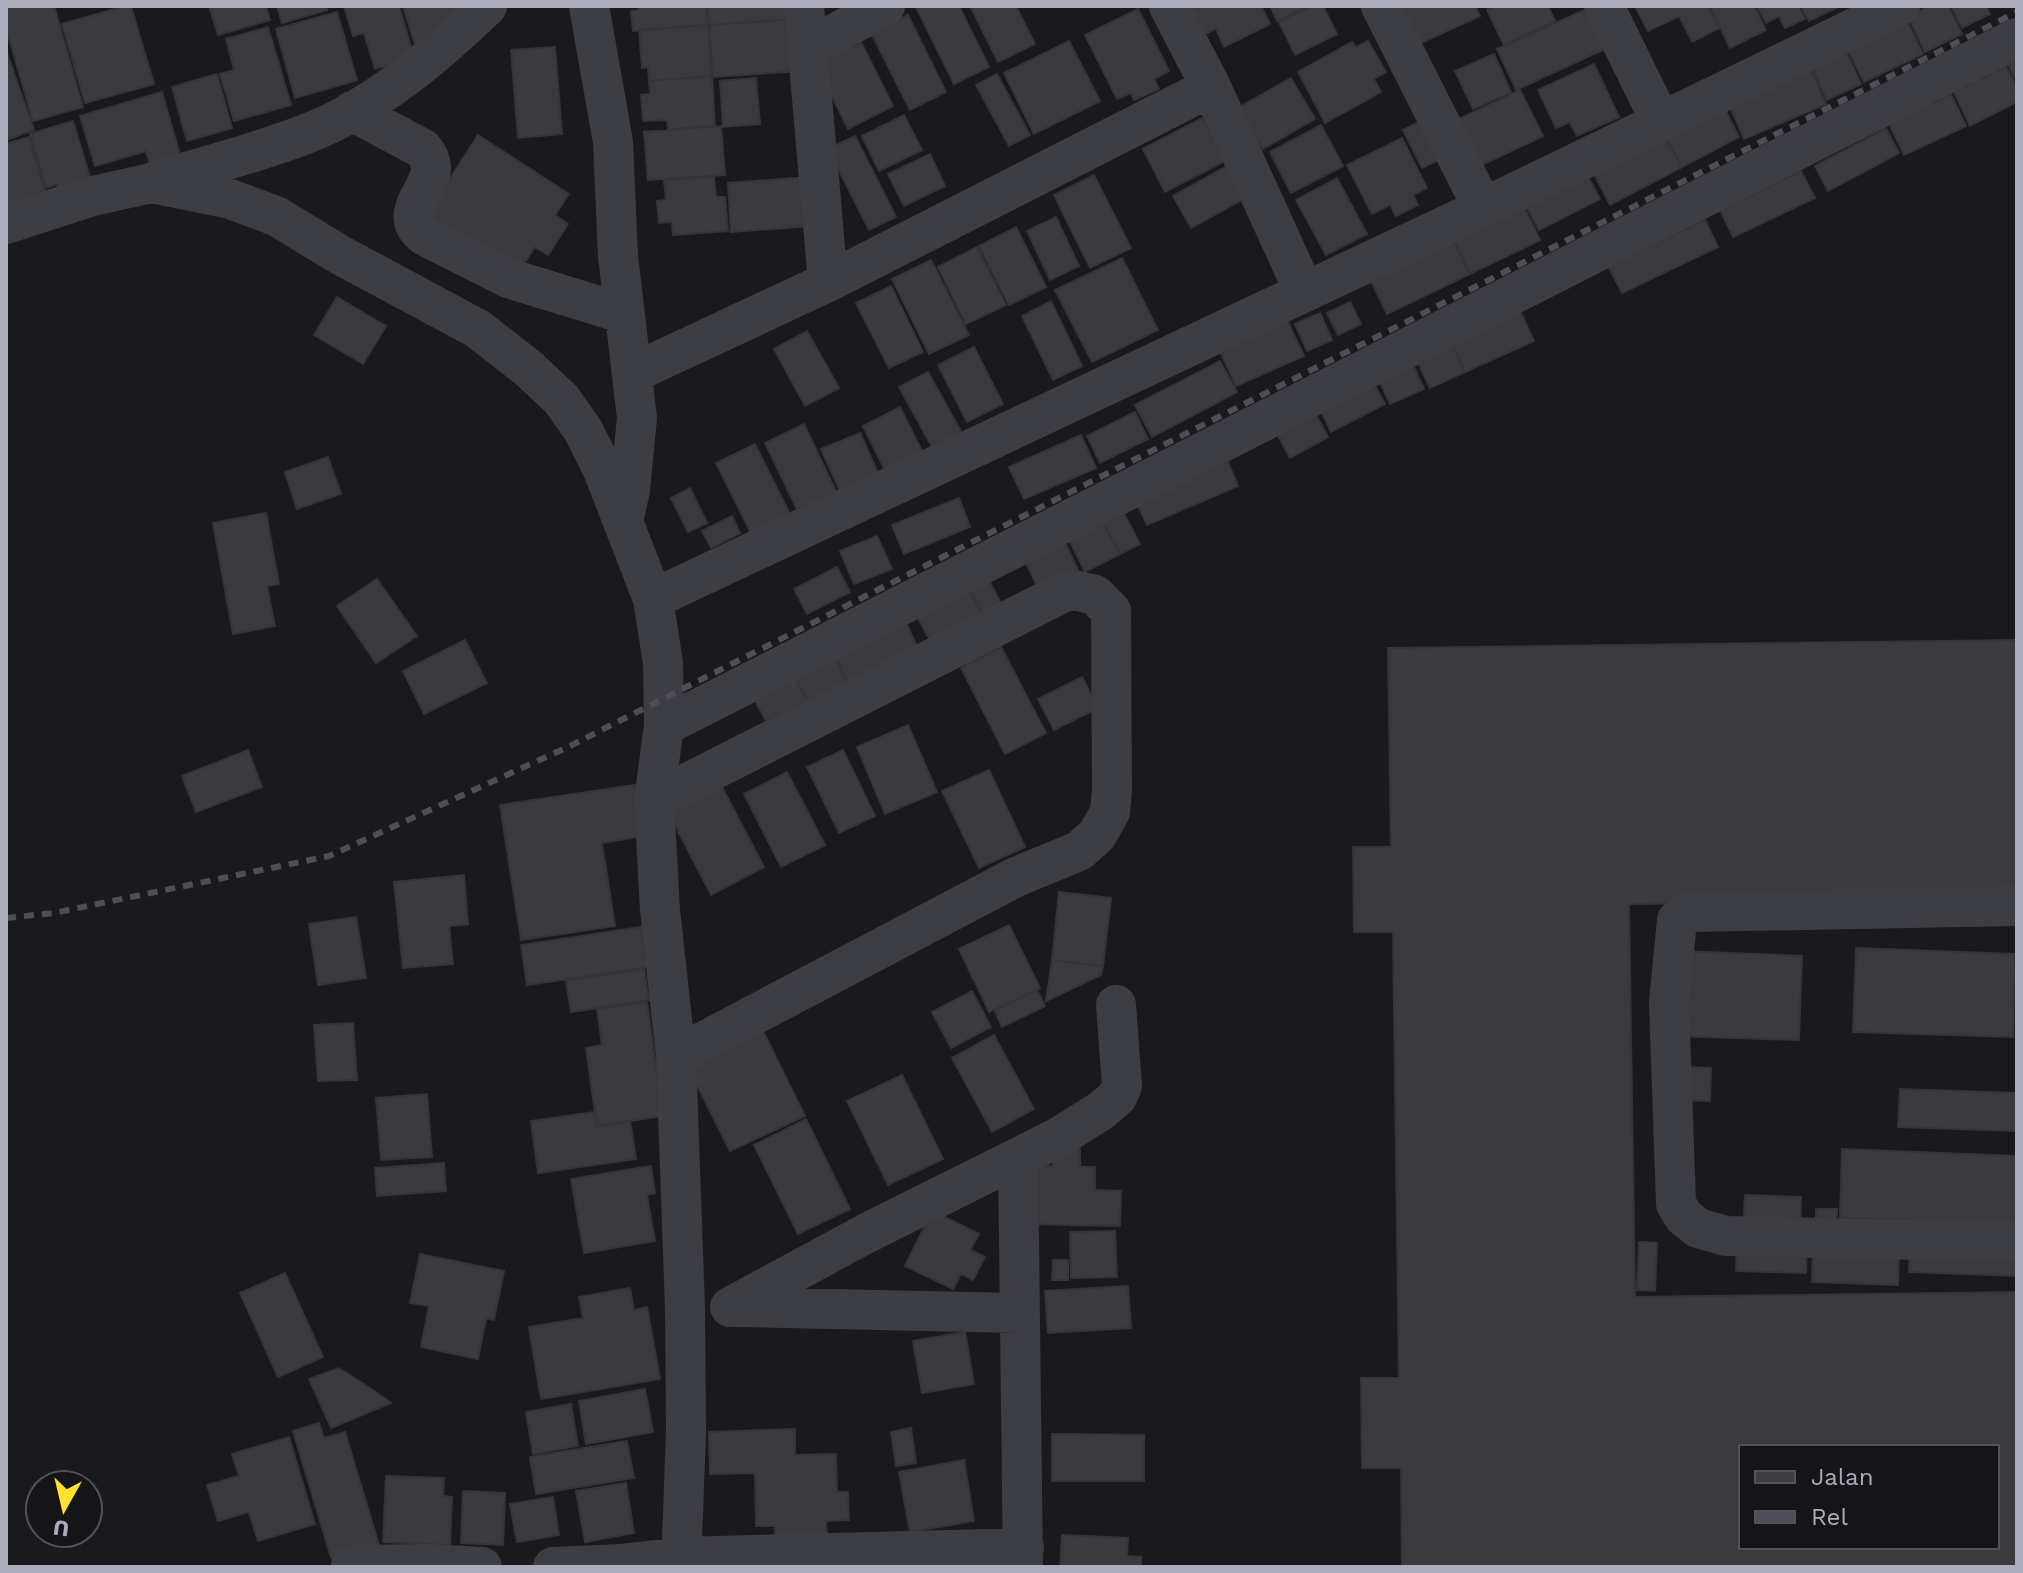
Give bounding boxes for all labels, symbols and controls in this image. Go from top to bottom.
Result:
legend [1739,1445,1999,1549]
text: Jalan [1811,1463,1874,1491]
north arrow [24,1469,104,1549]
text: Rel [1811,1503,1848,1531]
text: U [52,1515,71,1542]

